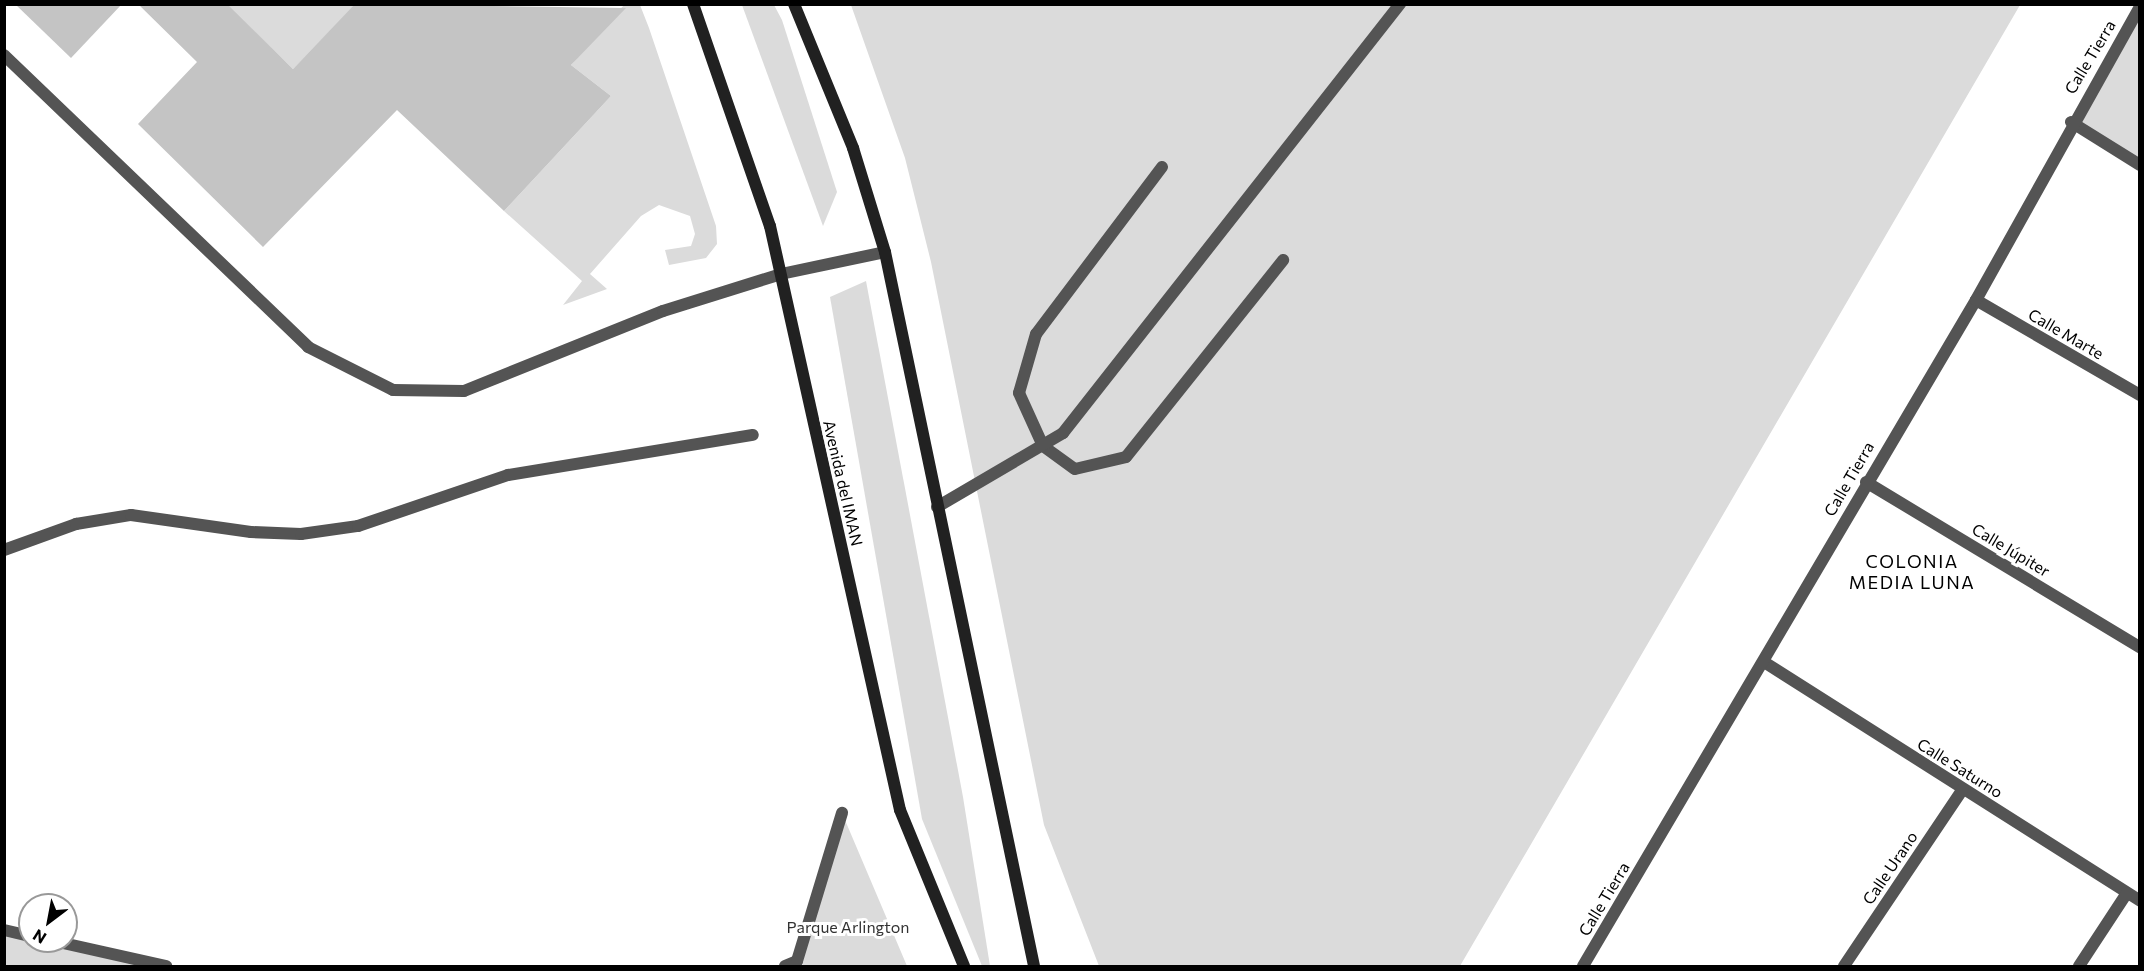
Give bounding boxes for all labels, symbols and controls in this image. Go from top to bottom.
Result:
street label: Calle Tierra [2060,17,2120,97]
street label: Calle Marte [2025,305,2107,363]
street label: Avenida del IMAN [819,418,867,548]
street label: Calle Tierra [1820,438,1878,520]
street label: Calle Júpiter [1969,519,2053,581]
district label: COLONIA MEDIA LUNA [1849,551,1975,594]
street label: Calle Saturno [1914,734,2006,802]
street label: Calle Urano [1859,828,1921,908]
street label: Calle Tierra [1574,859,1634,939]
north arrow [18,893,78,953]
park label: Parque Arlington [787,917,909,937]
text: N [29,926,49,948]

